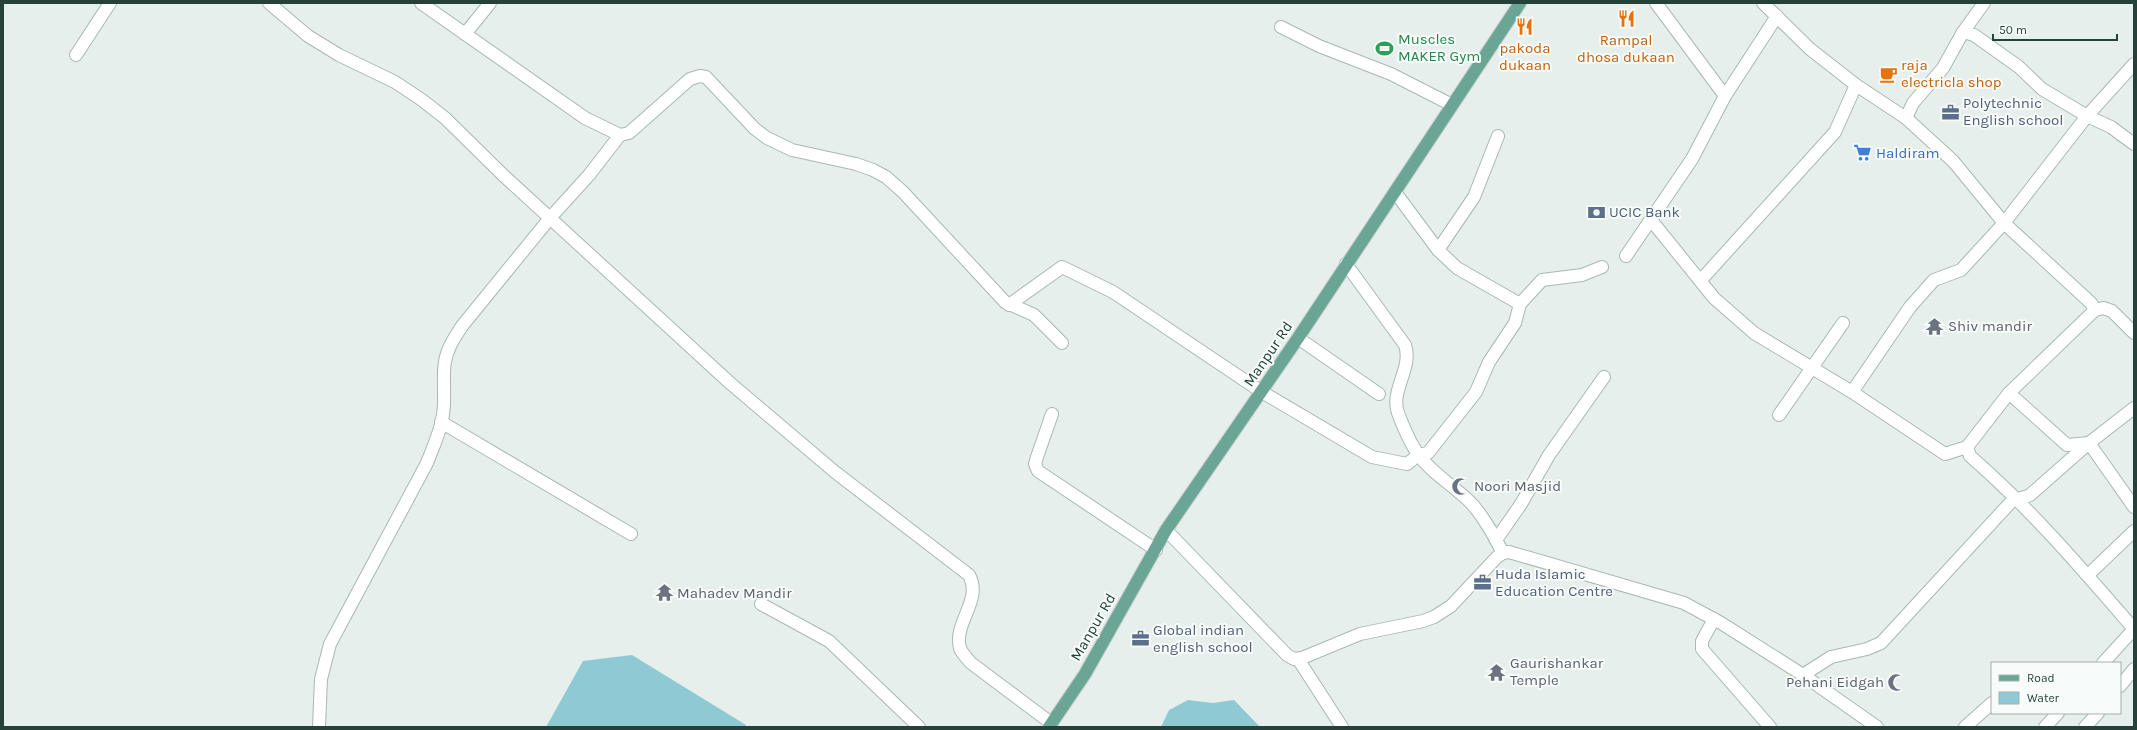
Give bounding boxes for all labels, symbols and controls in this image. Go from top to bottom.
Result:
restaurant icon: Rampal dhosa dukaan [1616,9,1636,29]
scale bar [1993,16,2117,42]
restaurant icon: pakoda dukaan [1515,17,1535,37]
text: 50 m [1999,23,2027,37]
place label: Muscles MAKER Gym [1398,30,1480,65]
place label: Rampal dhosa dukaan [1577,31,1675,66]
sports icon: Muscles MAKER Gym [1375,38,1395,58]
place label: pakoda dukaan [1499,39,1551,74]
place label: raja electricla shop [1901,56,2002,91]
cafe icon: raja electricla shop [1878,64,1898,84]
place label: Polytechnic English school [1963,94,2063,129]
office icon: Polytechnic English school [1940,102,1960,122]
supermarket icon: Haldiram [1853,143,1873,163]
place label: Haldiram [1876,144,1940,162]
bank icon: UCIC Bank [1586,202,1606,222]
place label: UCIC Bank [1609,203,1680,221]
temple icon: Shiv mandir [1925,316,1945,336]
place label: Shiv mandir [1948,317,2032,335]
street label: Manpur Rd [1240,318,1296,390]
mosque icon: Noori Masjid [1451,476,1471,496]
place label: Noori Masjid [1474,477,1561,495]
place label: Huda Islamic Education Centre [1495,565,1613,600]
office icon: Huda Islamic Education Centre [1472,573,1492,593]
temple icon: Mahadev Mandir [654,583,674,603]
place label: Mahadev Mandir [677,584,792,602]
street label: Manpur Rd [1066,590,1120,664]
place label: Global indian english school [1153,621,1253,656]
office icon: Global indian english school [1130,629,1150,649]
place label: Gaurishankar Temple [1510,654,1604,689]
temple icon: Gaurishankar Temple [1487,662,1507,682]
legend [1991,662,2121,714]
text: Road [2027,671,2055,685]
mosque icon: Pehani Eidgah [1887,672,1907,692]
place label: Pehani Eidgah [1786,673,1884,691]
text: Water [2027,691,2060,705]

